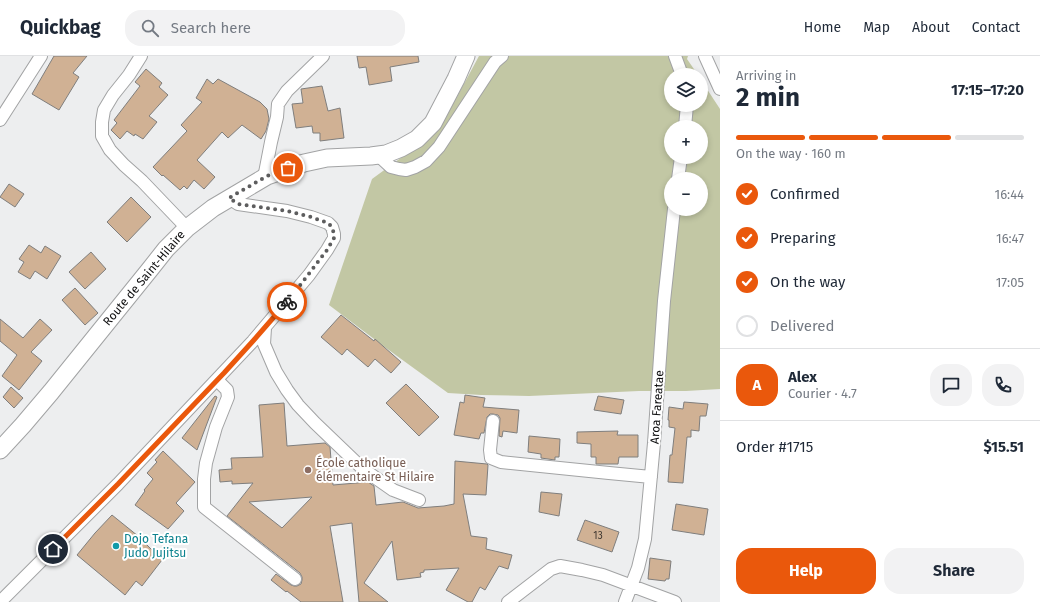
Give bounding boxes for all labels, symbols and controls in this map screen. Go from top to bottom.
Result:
search box [125,10,405,46]
text: Quickbag [20,16,101,39]
icon: search [139,17,161,39]
text: Search here [171,19,251,37]
text: Home [804,19,841,36]
text: Map [863,19,890,36]
text: About [912,19,950,36]
text: Contact [972,19,1020,36]
map controls [664,68,708,216]
button: layers [664,68,708,112]
text: Arriving in [736,68,796,83]
text: 17:15–17:20 [951,81,1024,99]
text: 2 min [736,82,800,113]
button: + [664,120,708,164]
text: On the way · 160 m [736,146,846,161]
pin [271,151,305,185]
icon: bag [277,157,299,179]
button: − [664,172,708,216]
icon: check [736,183,758,205]
text: Confirmed [770,185,840,203]
text: 16:44 [995,187,1024,202]
icon: check [736,227,758,249]
street label: Route de Saint-Hilaire [100,228,188,328]
text: Preparing [770,229,835,247]
text: 16:47 [996,231,1024,246]
icon: check [736,271,758,293]
text: On the way [770,273,845,291]
text: 17:05 [996,275,1024,290]
courier [267,282,307,322]
icon: bike [276,291,298,313]
text: Delivered [770,317,834,335]
button: chat [930,364,972,406]
button: phone [982,364,1024,406]
text: Alex [788,368,817,386]
street label: Aroa Fareatae [647,370,667,444]
text: A [753,376,761,394]
text: Courier · 4.7 [788,386,857,401]
text: Order #1715 [736,438,813,456]
text: $15.51 [983,438,1024,456]
place label: École catholique élémentaire St Hilaire [316,455,434,484]
marker: École catholique élémentaire St Hilaire [303,465,313,475]
house number: 13 [593,530,603,542]
pin [36,532,70,566]
place label: Dojo Tefana Judo Jujitsu [124,532,188,560]
icon: home [42,538,64,560]
marker: Dojo Tefana Judo Jujitsu [111,541,121,551]
button: Help [736,548,876,594]
button: Share [884,548,1024,594]

